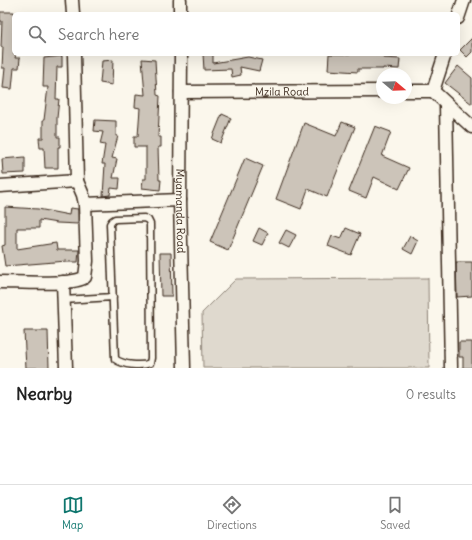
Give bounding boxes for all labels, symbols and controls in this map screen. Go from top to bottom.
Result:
search box [12,12,460,56]
icon: search [26,23,48,45]
text: Search here [58,25,139,44]
north arrow [376,68,412,104]
street label: Mzila Road [255,84,309,99]
street label: Myamanda Road [173,168,188,254]
text: Nearby [16,383,72,405]
text: 0 results [406,386,456,403]
tab: Map [62,494,84,532]
tab: Directions [207,494,257,532]
tab: Saved [380,494,410,532]

